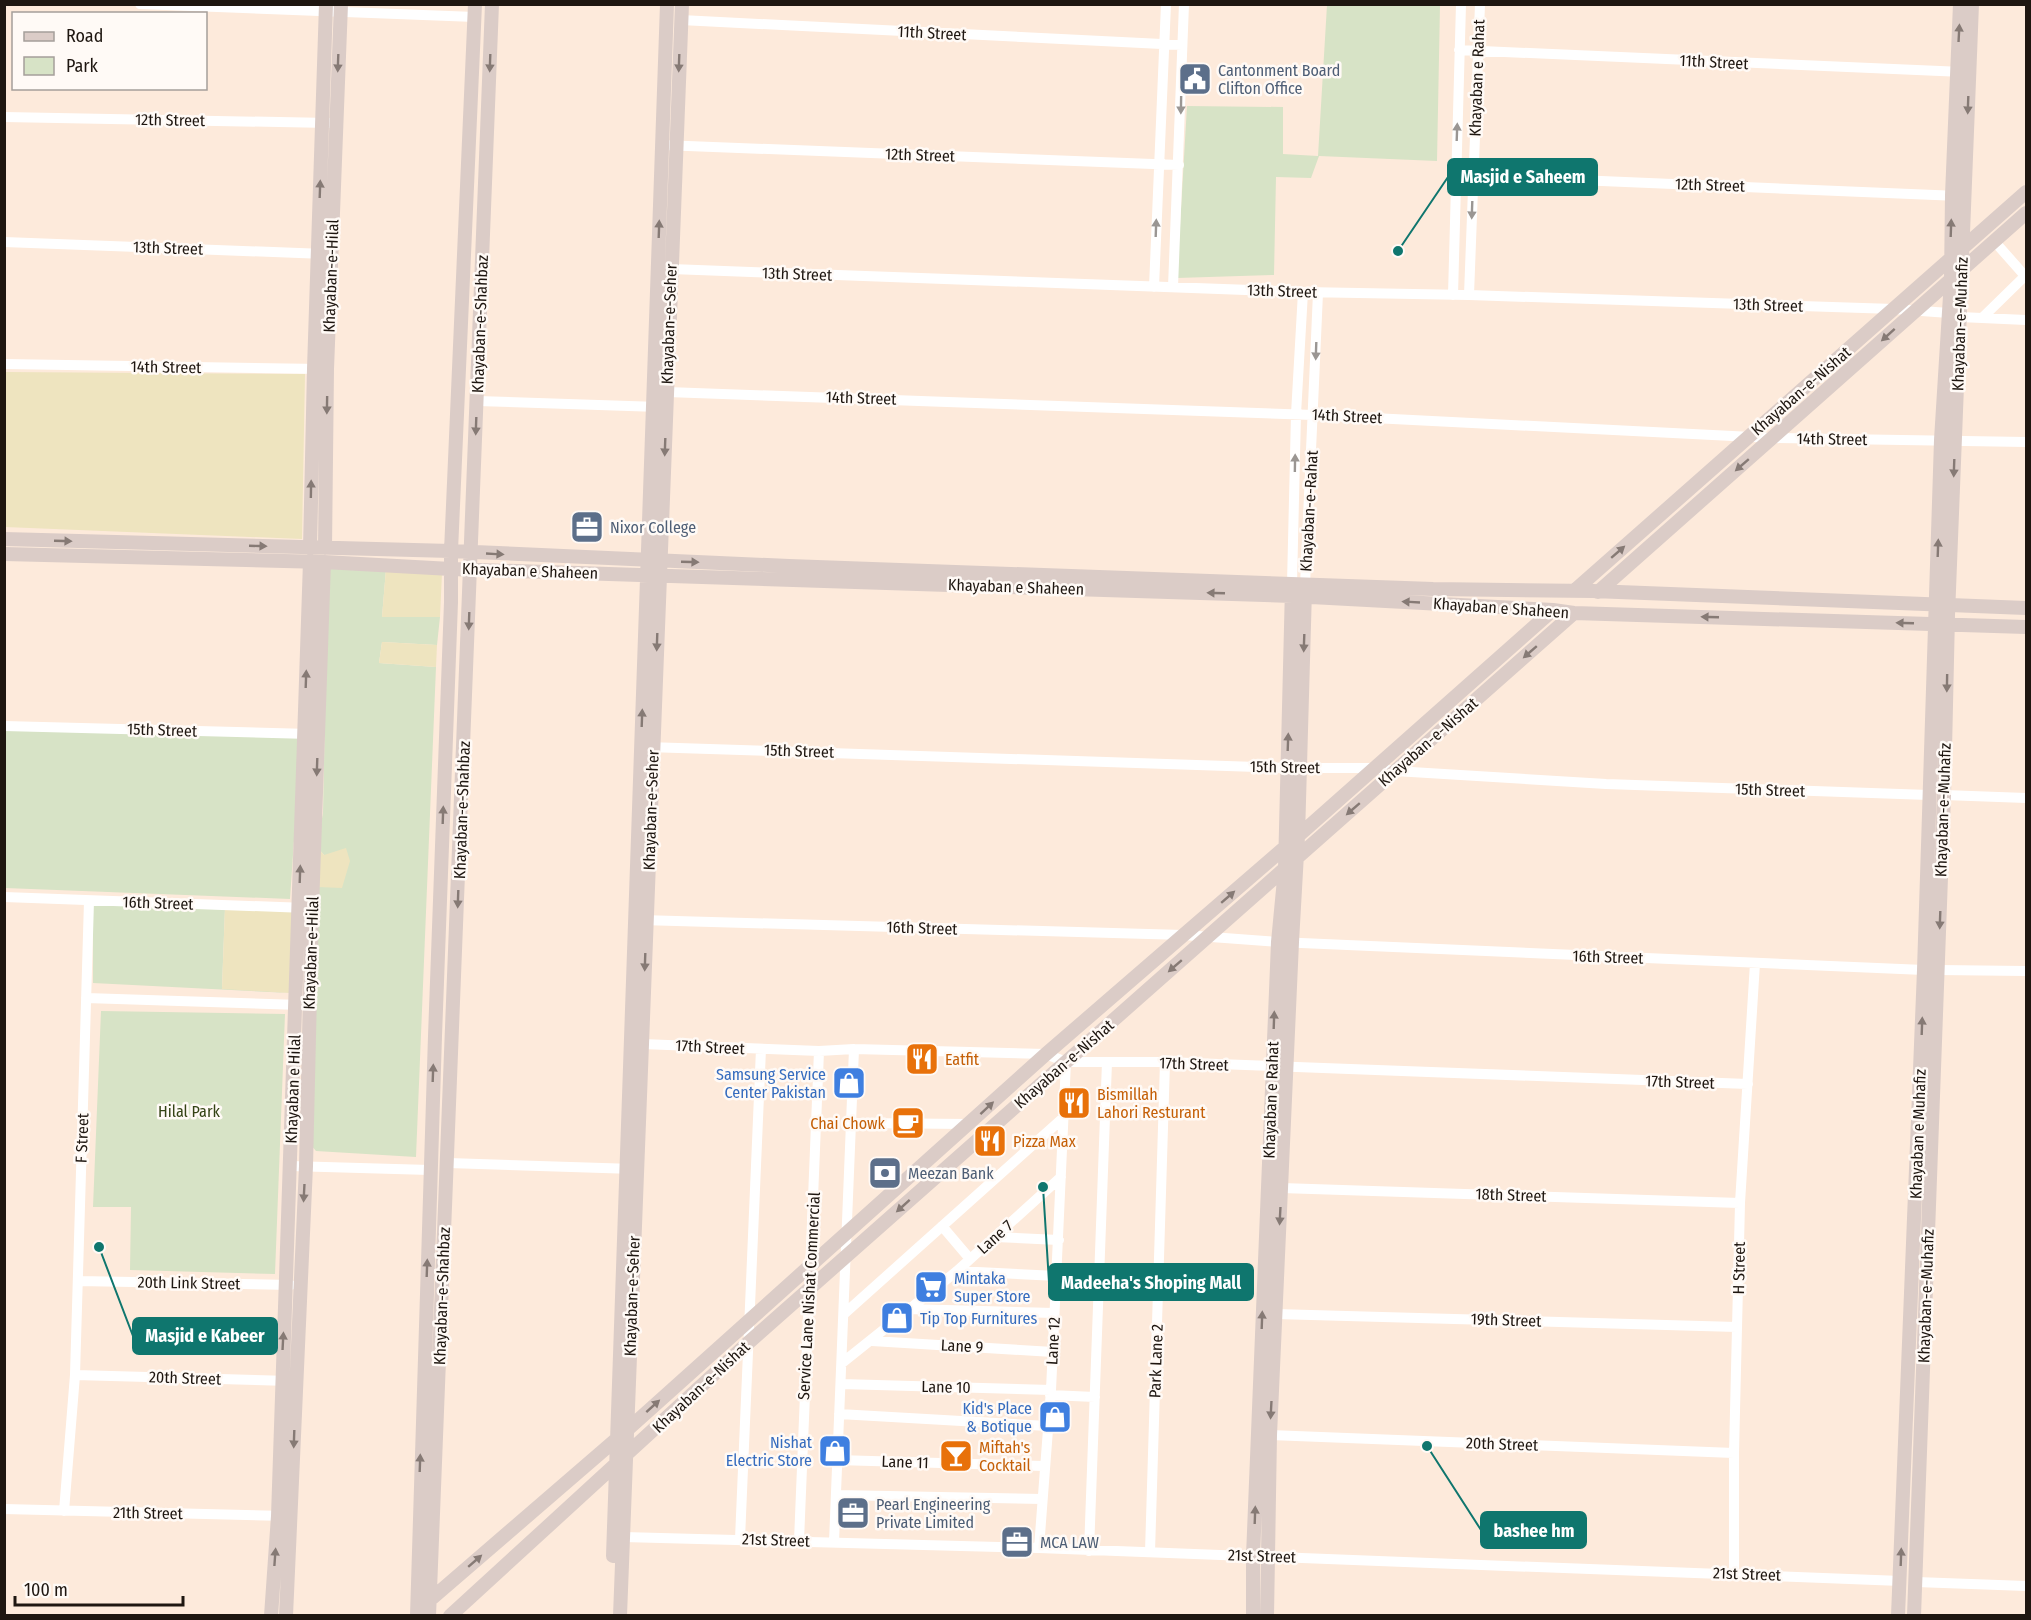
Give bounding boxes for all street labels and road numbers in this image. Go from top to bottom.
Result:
street label: Khayaban e Rahat [1465,18,1489,137]
street label: 11th Street [897,22,968,44]
street label: 11th Street [1679,51,1750,73]
street label: 12th Street [135,110,206,130]
street label: 12th Street [885,144,956,166]
street label: 12th Street [1675,174,1746,196]
street label: Khayaban-e-Hilal [320,219,342,333]
street label: 13th Street [133,237,204,259]
street label: Khayaban-e-Shahbaz [468,255,492,393]
street label: Khayaban-e-Muhafiz [1948,257,1972,391]
street label: Khayaban-e-Seher [657,263,681,385]
street label: 13th Street [762,263,833,285]
street label: 13th Street [1247,280,1318,302]
street label: 13th Street [1733,294,1804,316]
street label: Khayaban-e-Nishat [1747,342,1855,439]
street label: 14th Street [130,357,202,377]
street label: 14th Street [825,387,897,409]
street label: 14th Street [1311,405,1384,427]
street label: 14th Street [1796,429,1868,449]
street label: Khayaban-e-Rahat [1296,449,1322,572]
street label: Khayaban e Shaheen [462,559,598,583]
street label: Khayaban e Shaheen [948,575,1084,599]
street label: Khayaban e Shaheen [1432,594,1570,622]
street label: Khayaban-e-Nishat [1374,693,1482,790]
street label: 15th Street [127,719,198,741]
street label: 15th Street [764,740,835,762]
street label: Khayaban-e-Shahbaz [450,741,474,879]
street label: Khayaban-e-Muhafiz [1931,743,1955,877]
street label: Khayaban-e-Seher [639,749,663,871]
street label: 15th Street [1250,757,1321,777]
street label: 15th Street [1735,779,1806,801]
street label: 16th Street [122,892,195,914]
street label: Khayaban-e-Hilal [300,896,322,1010]
street label: 16th Street [886,917,959,939]
street label: 16th Street [1572,946,1645,968]
street label: Khayaban-e-Nishat [1010,1015,1118,1112]
street label: Khayaban e Hilal [282,1034,304,1144]
street label: 17th Street [675,1036,746,1058]
street label: Khayaban e Rahat [1259,1040,1283,1159]
street label: 17th Street [1159,1053,1230,1075]
street label: Khayaban e Muhafiz [1906,1069,1930,1199]
street label: 17th Street [1645,1071,1716,1093]
street label: F Street [72,1112,92,1163]
street label: 18th Street [1475,1184,1548,1206]
street label: Service Lane Nishat Commercial [794,1192,824,1400]
street label: Lane 7 [973,1216,1017,1258]
street label: Khayaban-e-Shahbaz [430,1227,454,1365]
street label: Khayaban-e-Muhafiz [1914,1229,1938,1363]
street label: Khayaban-e-Seher [620,1235,644,1357]
street label: H Street [1729,1241,1749,1295]
street label: 20th Link Street [137,1273,241,1293]
street label: 19th Street [1470,1309,1542,1331]
street label: Lane 12 [1042,1316,1064,1366]
street label: Park Lane 2 [1145,1324,1167,1398]
street label: Lane 9 [940,1335,984,1357]
street label: Khayaban-e-Nishat [649,1337,754,1437]
street label: 20th Street [149,1367,222,1389]
street label: Lane 10 [921,1377,971,1397]
street label: 20th Street [1466,1433,1539,1455]
street label: Lane 11 [881,1452,929,1472]
street label: 21th Street [113,1503,184,1523]
street label: 21st Street [742,1529,811,1551]
street label: 21st Street [1228,1545,1297,1567]
street label: 21st Street [1713,1563,1782,1585]

